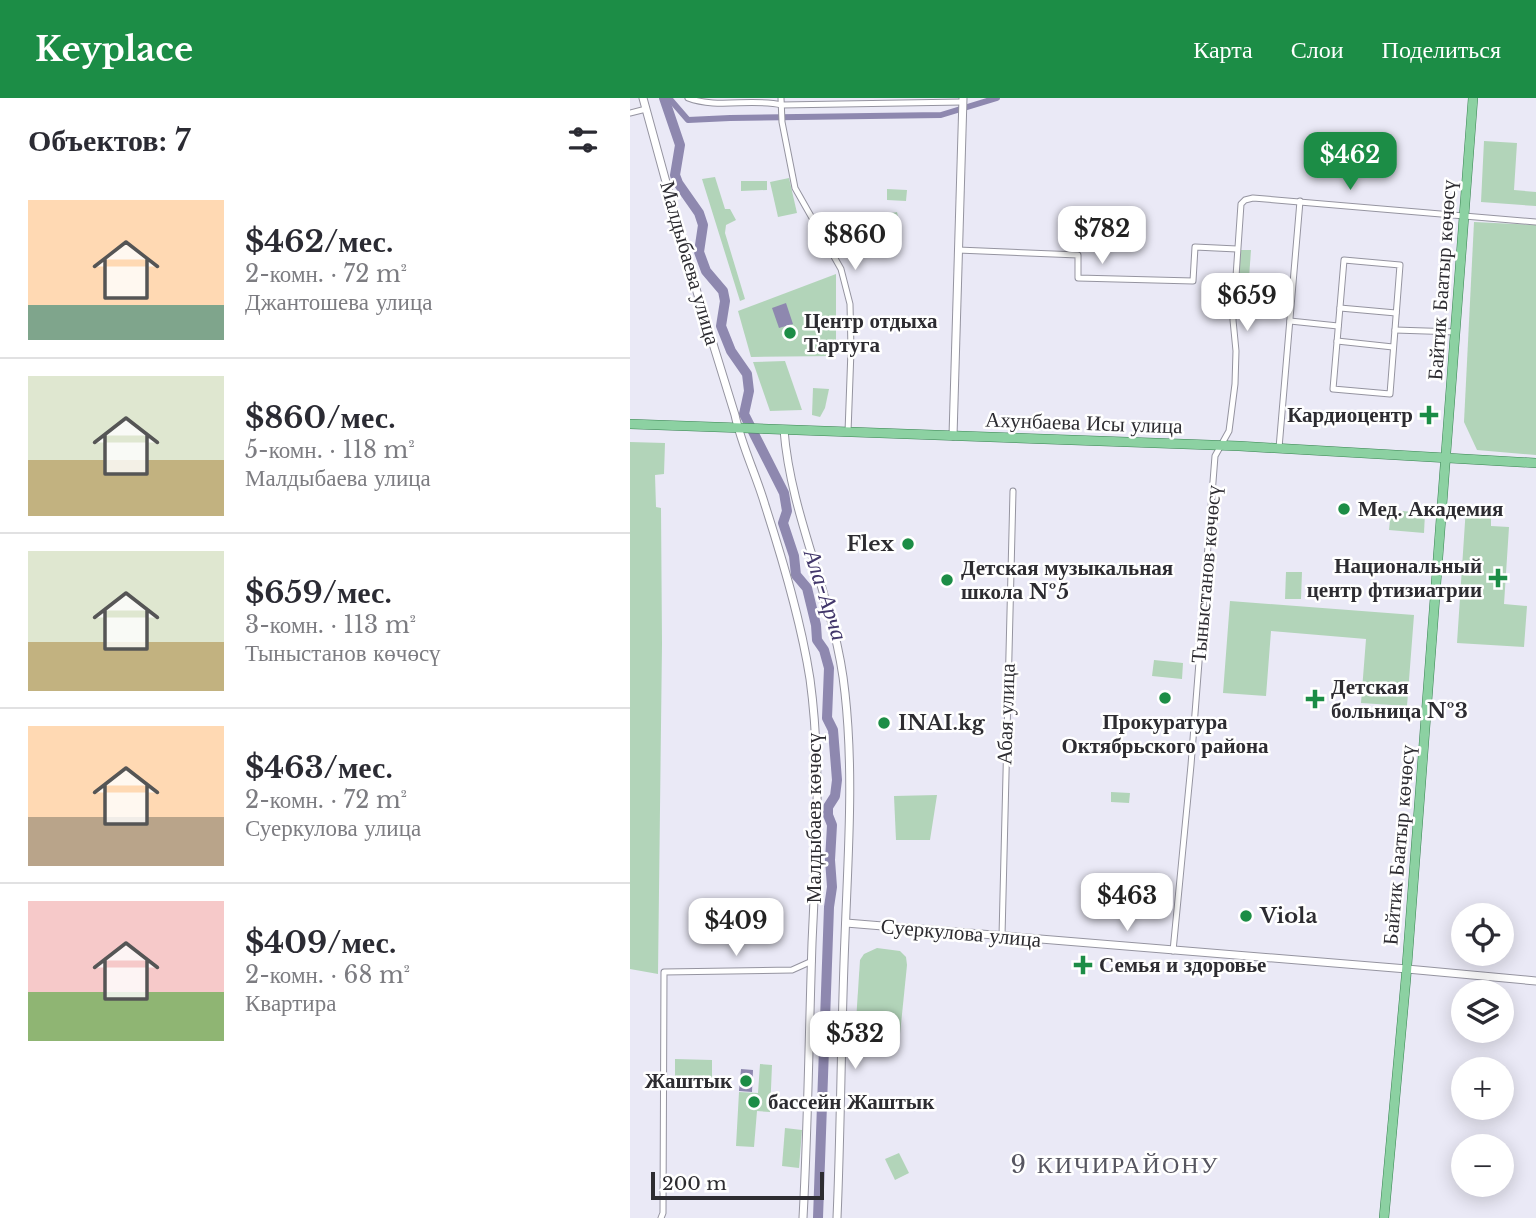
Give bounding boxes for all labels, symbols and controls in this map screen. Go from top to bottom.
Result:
text: Keyplace [35,29,193,70]
text: Карта [1193,35,1253,64]
text: Слои [1291,35,1344,64]
text: Поделиться [1382,35,1501,64]
icon: filters [564,121,602,159]
text: Объектов: 7 [28,122,190,159]
pin: $462 [1309,132,1391,192]
text: $462 [1320,141,1380,169]
street label: Малдыбаева улица [654,178,726,349]
street label: Байтик Баатыр көчөсү [1422,178,1462,381]
pin: $782 [1061,206,1143,266]
pin: $860 [814,212,896,272]
text: $782 [1074,215,1130,243]
text: $860 [824,221,886,249]
text: $462/мес. [245,223,394,260]
icon: home [84,228,168,312]
text: 2-комн. · 72 m² [245,260,407,288]
pin: $659 [1206,274,1288,333]
text: $659 [1217,282,1277,310]
text: Джантошева улица [245,288,432,316]
place label: Центр отдыха Тартуга [804,308,938,358]
marker: Центр отдыха Тартуга [782,325,798,341]
text: $860/мес. [245,399,396,436]
place label: Кардиоцентр [1287,402,1413,428]
icon: home [84,404,168,488]
marker: Кардиоцентр [1419,405,1439,425]
street label: Ахунбаева Исы улица [985,407,1184,439]
text: 5-комн. · 118 m² [245,436,415,464]
text: Малдыбаева улица [245,464,431,492]
street label: Тыныстанов көчөсү [1185,483,1227,664]
place label: Мед. Академия [1358,496,1503,522]
marker: Мед. Академия [1336,501,1352,517]
place label: Flex [846,531,894,557]
marker: Flex [900,536,916,552]
water label: Ала-Арча [797,544,854,644]
place label: Национальный центр фтизиатрии [1307,553,1482,603]
place label: Детская музыкальная школа №5 [961,555,1173,605]
marker: Национальный центр фтизиатрии [1488,568,1508,588]
marker: Детская музыкальная школа №5 [939,572,955,588]
text: $659/мес. [245,574,392,611]
icon: home [84,579,168,663]
text: 3-комн. · 113 m² [245,611,416,639]
text: Тыныстанов көчөсү [245,639,441,667]
street label: Абая улица [991,662,1021,765]
place label: Детская больница №3 [1331,674,1468,724]
marker: Детская больница №3 [1305,689,1325,709]
marker: Прокуратура Октябрьского района [1157,690,1173,706]
place label: Прокуратура Октябрьского района [1061,709,1269,759]
place label: INAI.kg [898,710,986,736]
marker: INAI.kg [876,715,892,731]
street label: Малдыбаев көчөсү [801,732,827,903]
street label: Байтик Баатыр көчөсү [1377,743,1421,946]
text: $463/мес. [245,749,393,786]
icon: home [84,754,168,838]
text: 2-комн. · 72 m² [245,786,407,814]
text: Суеркулова улица [245,814,421,842]
pin: $463 [1086,874,1168,933]
text: $463 [1097,882,1157,910]
pin: $409 [695,898,777,958]
place label: Viola [1259,903,1318,929]
map controls [1451,903,1514,1197]
button: locate [1451,903,1514,966]
text: $409 [705,907,767,935]
marker: Viola [1238,908,1254,924]
street label: Суеркулова улица [880,913,1043,953]
text: $409/мес. [245,924,397,961]
icon: home [84,929,168,1013]
place label: Семья и здоровье [1099,952,1266,978]
marker: Семья и здоровье [1073,955,1093,975]
text: 2-комн. · 68 m² [245,961,410,989]
button: layers [1451,980,1514,1043]
text: Квартира [245,989,336,1017]
pin: $532 [814,1012,896,1071]
text: $532 [826,1020,884,1048]
button: + [1451,1057,1514,1120]
place label: Жаштык [645,1068,733,1094]
marker: Жаштык [738,1073,754,1089]
place label: бассейн Жаштык [768,1089,935,1115]
marker: бассейн Жаштык [746,1094,762,1110]
button: − [1451,1134,1514,1197]
district label: 9 КИЧИРАЙОНУ [1010,1150,1220,1179]
scale bar [651,1169,824,1201]
text: 200 m [662,1172,727,1195]

